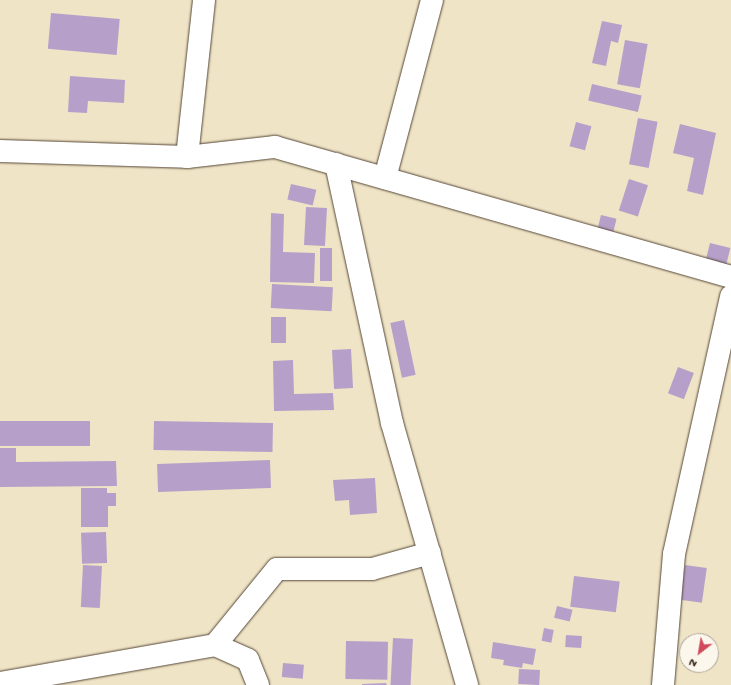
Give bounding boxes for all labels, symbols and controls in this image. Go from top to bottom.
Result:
north arrow [679,633,719,673]
text: N [687,655,700,669]

